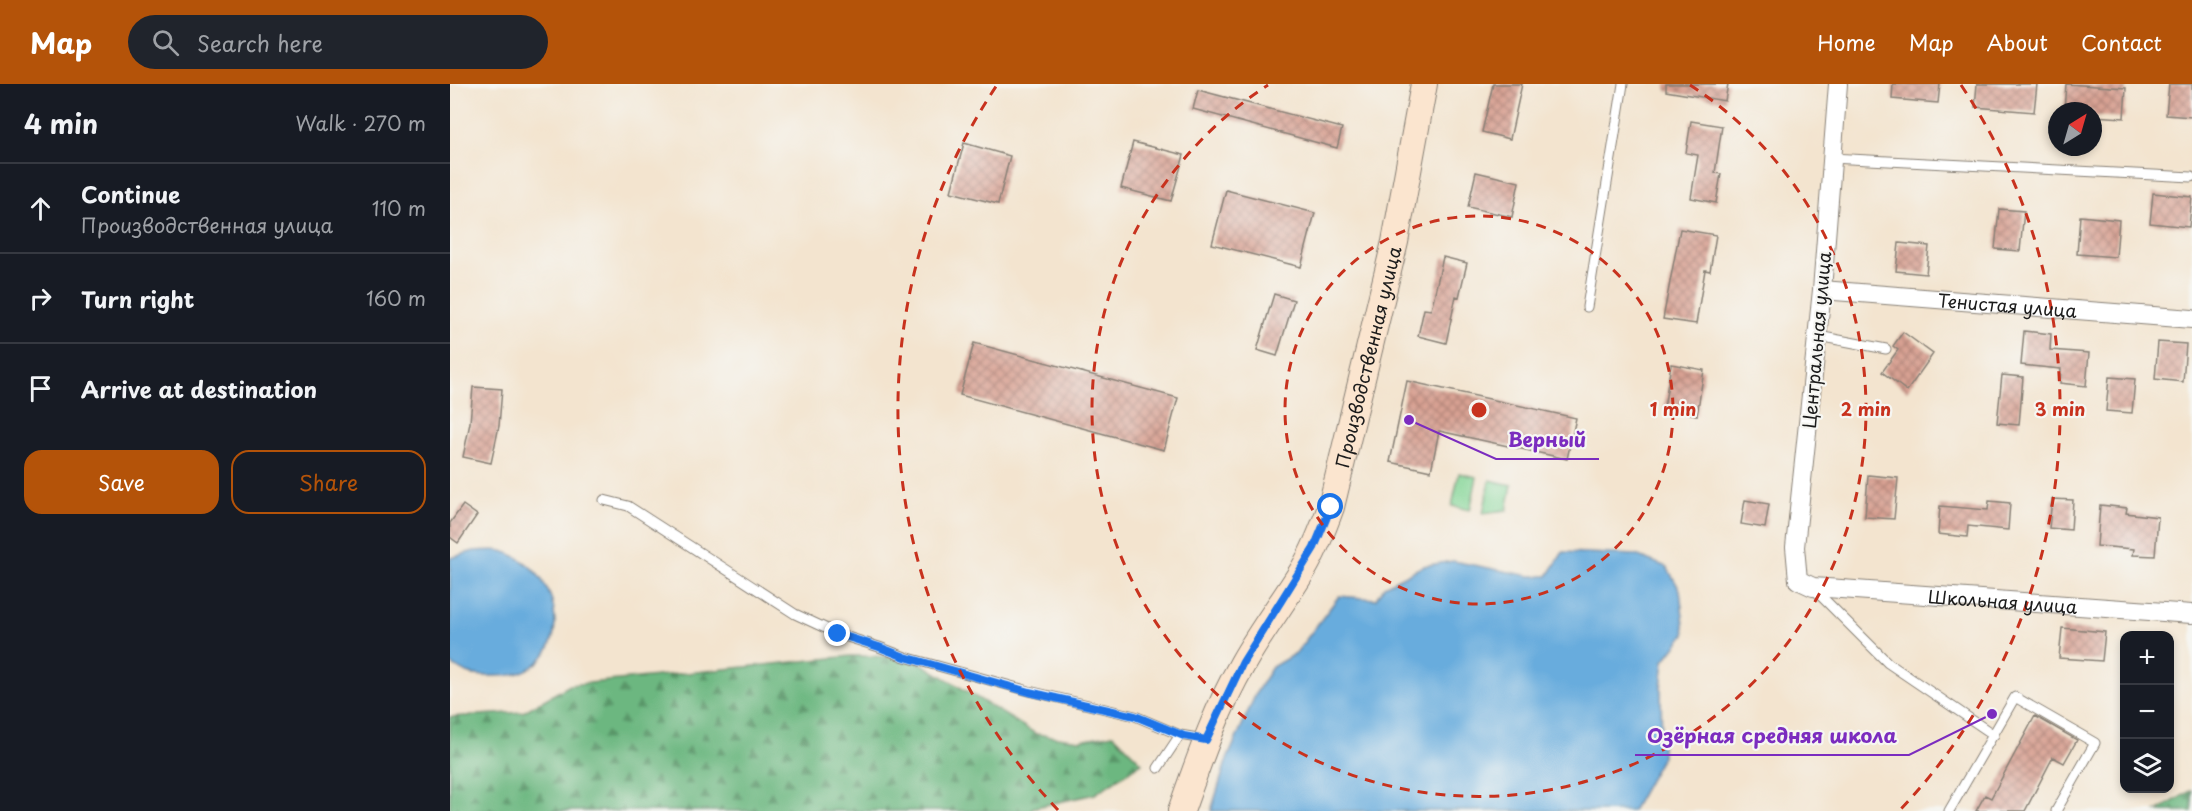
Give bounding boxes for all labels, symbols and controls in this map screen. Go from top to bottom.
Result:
search box [128,15,548,69]
text: Map [30,21,92,64]
icon: search [149,26,182,59]
text: Search here [197,26,323,59]
text: Home [1817,26,1876,58]
text: Map [1909,26,1954,58]
text: About [1987,26,2048,58]
text: Contact [2081,26,2162,58]
north arrow [2048,102,2102,156]
text: 4 min [24,104,98,143]
text: Walk · 270 m [295,108,426,138]
text: Continue [81,177,180,210]
icon: ahead [24,192,57,225]
text: 110 m [372,193,426,223]
text: Производственная улица [81,210,333,240]
street label: Производственная улица [1328,243,1407,470]
street label: Центральная улица [1795,250,1837,430]
icon: right [24,282,57,315]
text: Turn right [81,282,194,315]
text: 160 m [366,283,426,313]
street label: Тенистая улица [1937,286,2079,323]
icon: arrive [24,372,57,405]
text: Arrive at destination [81,372,317,405]
text: 1 min [1650,395,1696,422]
text: 2 min [1841,395,1891,422]
text: 3 min [2035,395,2085,422]
centre of rings [1469,400,1489,420]
callout: Верный [1496,421,1599,459]
text: Верный [1508,424,1586,454]
button: Save [24,450,219,514]
button: Share [231,450,426,514]
route start [1317,493,1343,519]
street label: Школьная улица [1927,582,2079,619]
route end [824,620,850,646]
map controls [2120,631,2174,793]
button: + [2120,631,2174,685]
button: − [2120,685,2174,739]
callout: Озёрная средняя школа [1635,717,1909,755]
text: Озёрная средняя школа [1647,720,1897,750]
button: layers [2120,739,2174,793]

